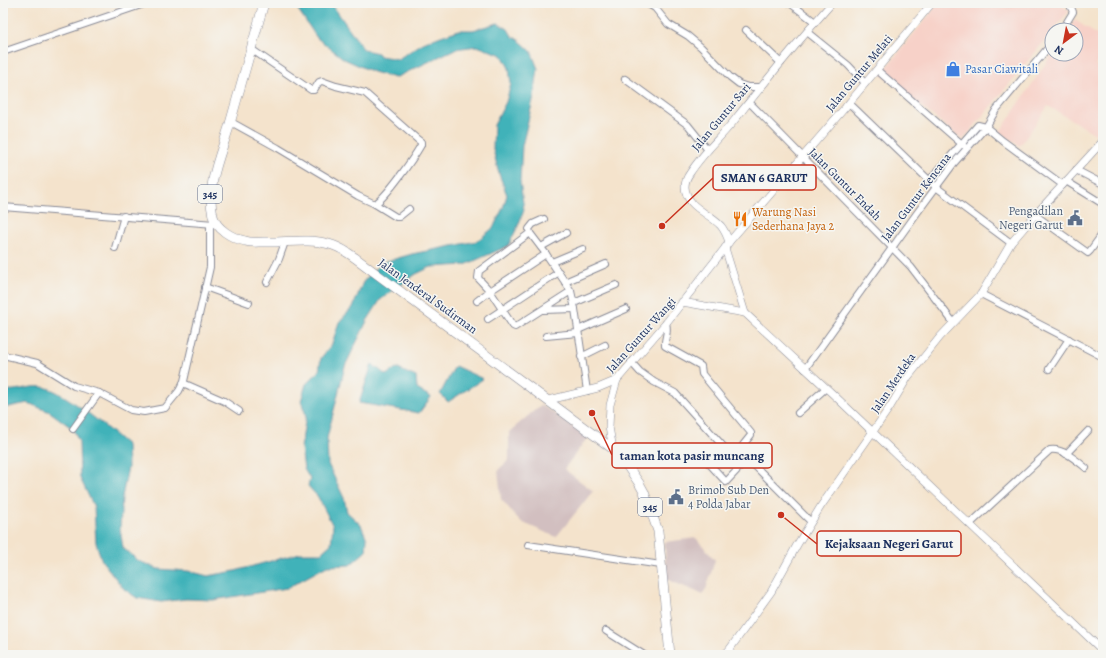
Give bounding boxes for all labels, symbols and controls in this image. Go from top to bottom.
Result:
north arrow [1044,22,1084,62]
street label: Jalan Guntur Melati [822,31,896,115]
text: N [1052,42,1066,59]
shop icon: Pasar Ciawitali [944,60,962,78]
place label: Pasar Ciawitali [965,61,1038,77]
street label: Jalan Guntur Sari [688,79,754,155]
street label: Jalan Guntur Endah [805,144,885,224]
street label: Jalan Guntur Kencana [877,149,955,244]
callout: SMAN 6 GARUT [713,165,816,190]
text: SMAN 6 GARUT [721,169,808,186]
road number: 345 [198,185,222,203]
place label: Pengadilan Negeri Garut [999,203,1063,233]
place label: Warung Nasi Sederhana Jaya 2 [751,204,835,234]
public building icon: Pengadilan Negeri Garut [1066,209,1084,227]
restaurant icon: Warung Nasi Sederhana Jaya 2 [731,210,749,228]
street label: Jalan Jenderal Sudirman [375,255,481,338]
street label: Jalan Guntur Wangi [603,294,679,376]
street label: Jalan Merdeka [867,349,919,416]
callout: taman kota pasir muncang [612,443,772,468]
text: taman kota pasir muncang [620,447,765,464]
place label: Brimob Sub Den 4 Polda Jabar [688,482,770,512]
public building icon: Brimob Sub Den 4 Polda Jabar [667,488,685,506]
road number: 345 [638,498,662,516]
callout: Kejaksaan Negeri Garut [817,531,961,556]
text: Kejaksaan Negeri Garut [825,535,954,552]

